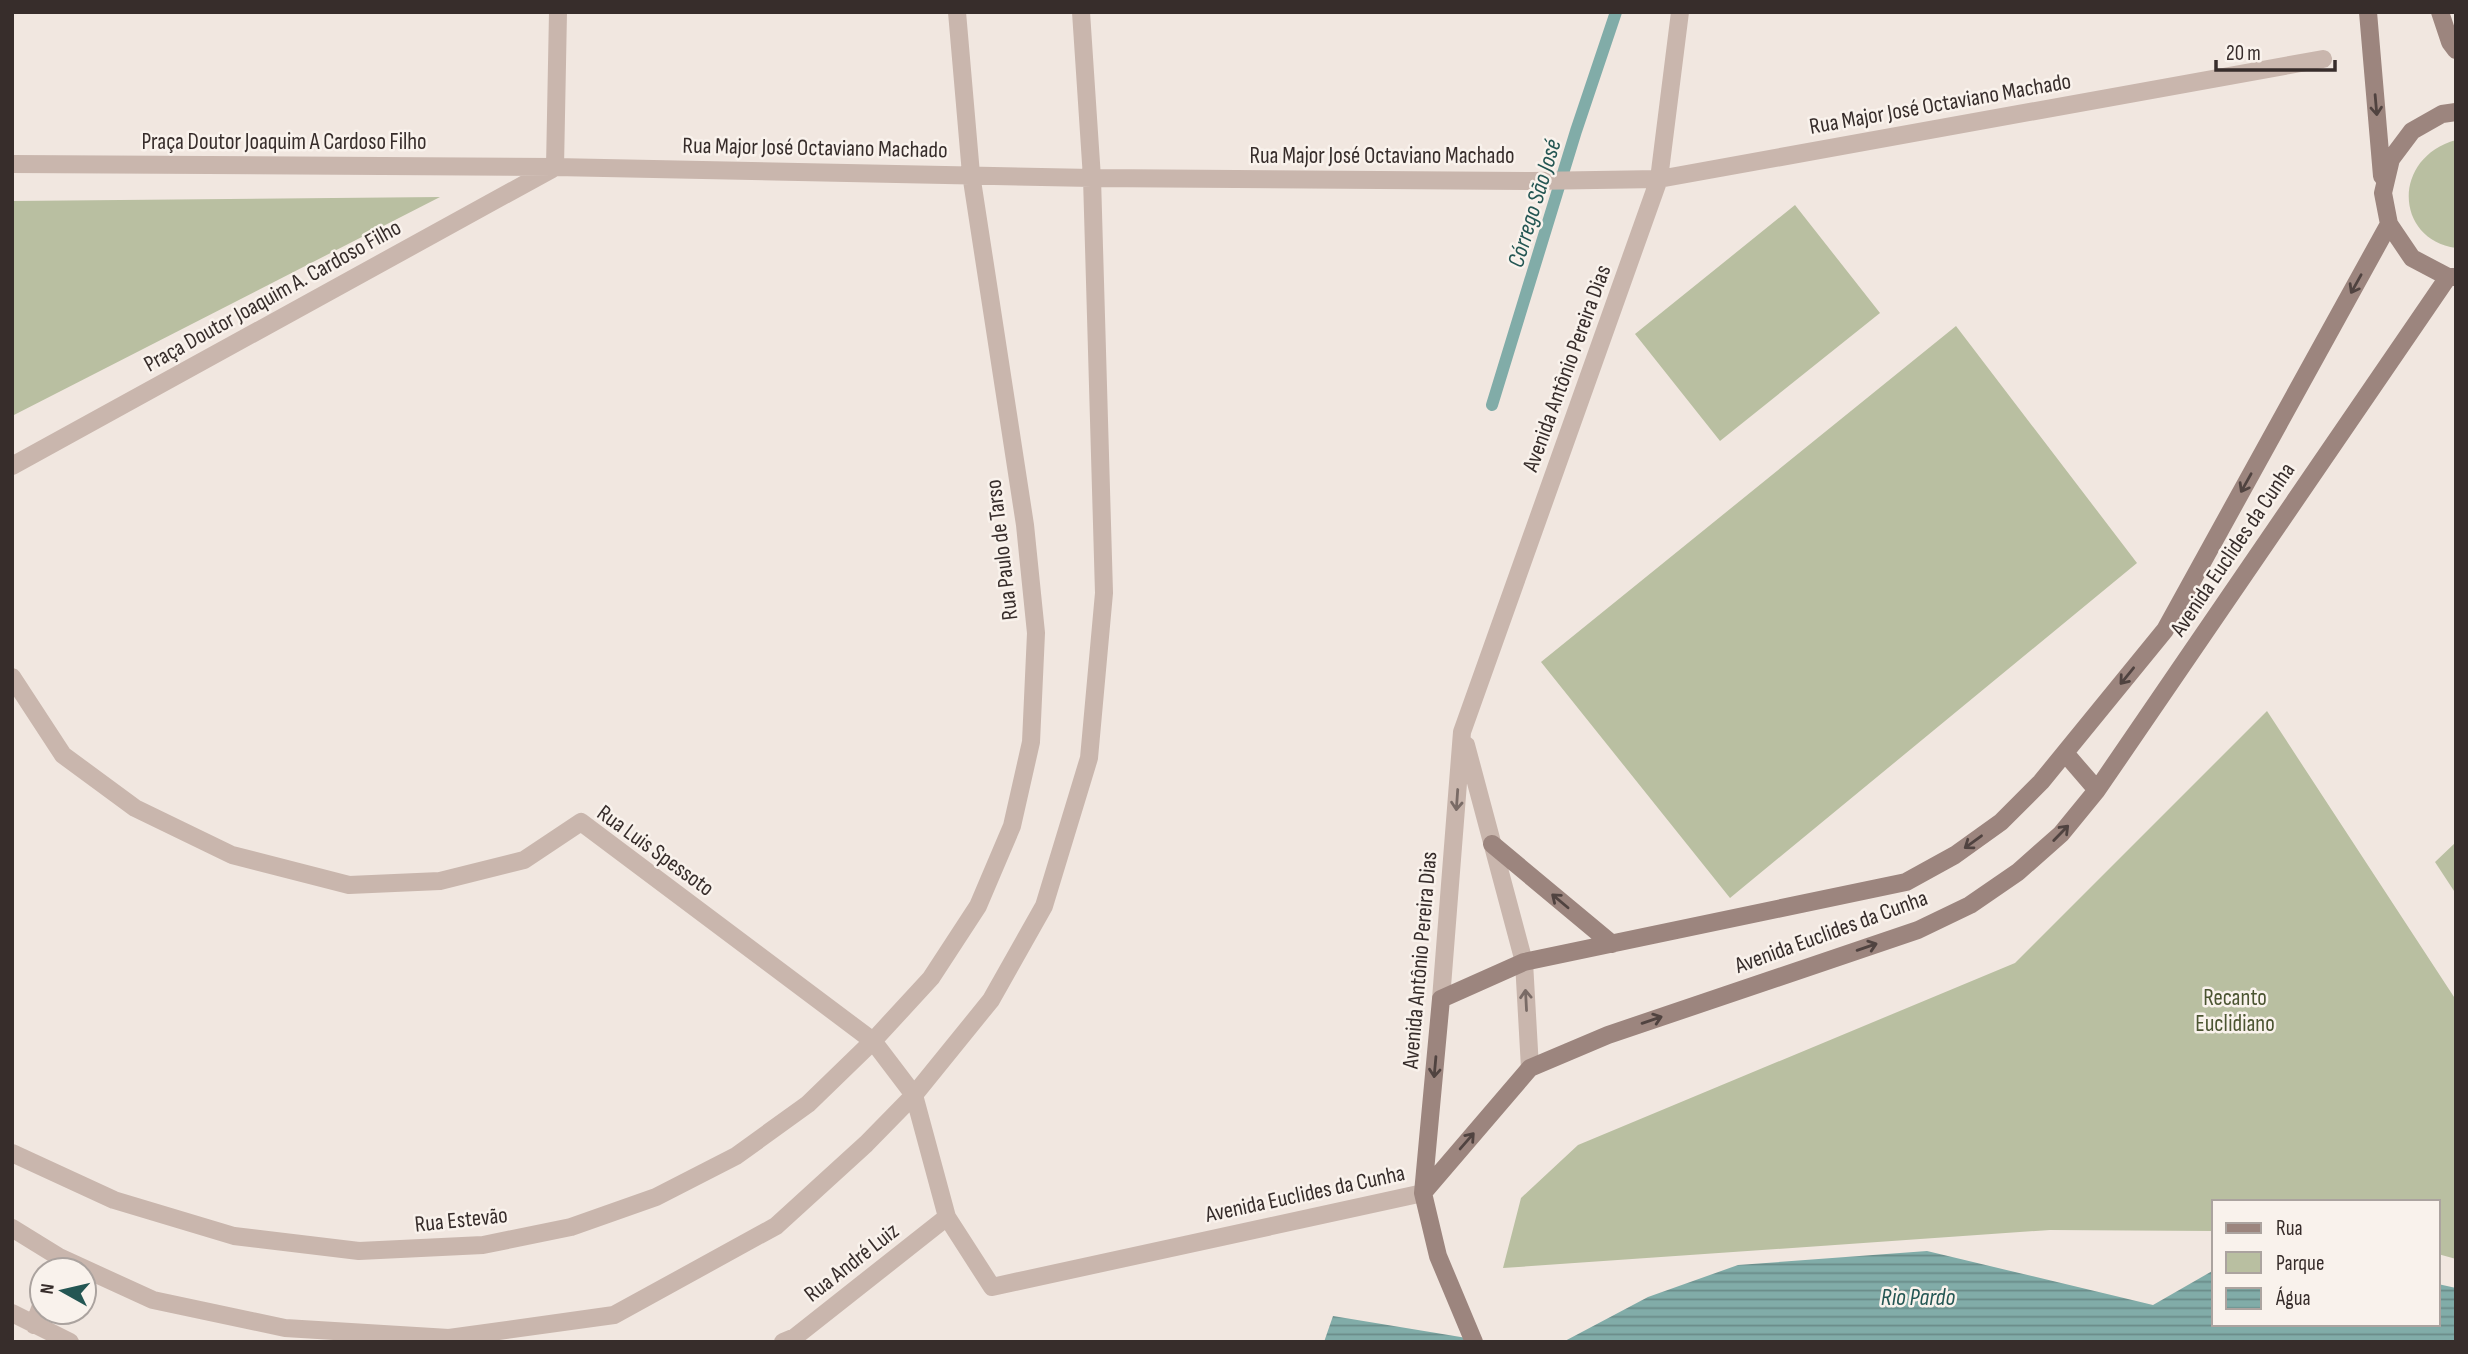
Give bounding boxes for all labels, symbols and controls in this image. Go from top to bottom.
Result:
scale bar [2216,28,2335,72]
text: 20 m [2226,41,2261,66]
street label: Rua Major José Octaviano Machado [1807,67,2073,141]
one-way arrow [2370,93,2383,115]
street label: Praça Doutor Joaquim A Cardoso Filho [141,128,427,156]
street label: Rua Major José Octaviano Machado [682,132,948,164]
water label: Córrego São José [1501,136,1568,271]
street label: Rua Major José Octaviano Machado [1249,142,1515,170]
street label: Praça Doutor Joaquim A. Cardoso Filho [139,213,406,378]
street label: Avenida Antônio Pereira Dias [1516,261,1617,476]
one-way arrow [2349,273,2363,293]
street label: Avenida Euclides da Cunha [2164,458,2301,642]
one-way arrow [2239,472,2252,493]
street label: Rua Paulo de Tarso [979,478,1025,622]
one-way arrow [2120,667,2135,685]
one-way arrow [1450,788,1463,811]
street label: Rua Luis Spessoto [591,799,719,903]
one-way arrow [2053,824,2069,842]
one-way arrow [1964,835,1983,849]
street label: Avenida Antônio Pereira Dias [1396,850,1443,1071]
street label: Avenida Euclides da Cunha [1730,884,1932,980]
one-way arrow [1551,893,1569,909]
one-way arrow [1856,940,1878,952]
park label: Recanto Euclidiano [2195,984,2275,1038]
one-way arrow [1519,989,1532,1012]
one-way arrow [1641,1013,1663,1026]
one-way arrow [1428,1055,1441,1077]
one-way arrow [1459,1133,1475,1151]
street label: Avenida Euclides da Cunha [1202,1159,1407,1229]
legend [2212,1200,2440,1326]
street label: Rua Estevão [413,1201,509,1239]
text: Rua [2276,1216,2303,1241]
street label: Rua André Luiz [799,1217,904,1308]
text: Parque [2276,1251,2324,1276]
north arrow [28,1256,98,1326]
text: N [36,1282,60,1295]
water label: Rio Pardo [1881,1283,1955,1312]
text: Água [2275,1286,2311,1311]

